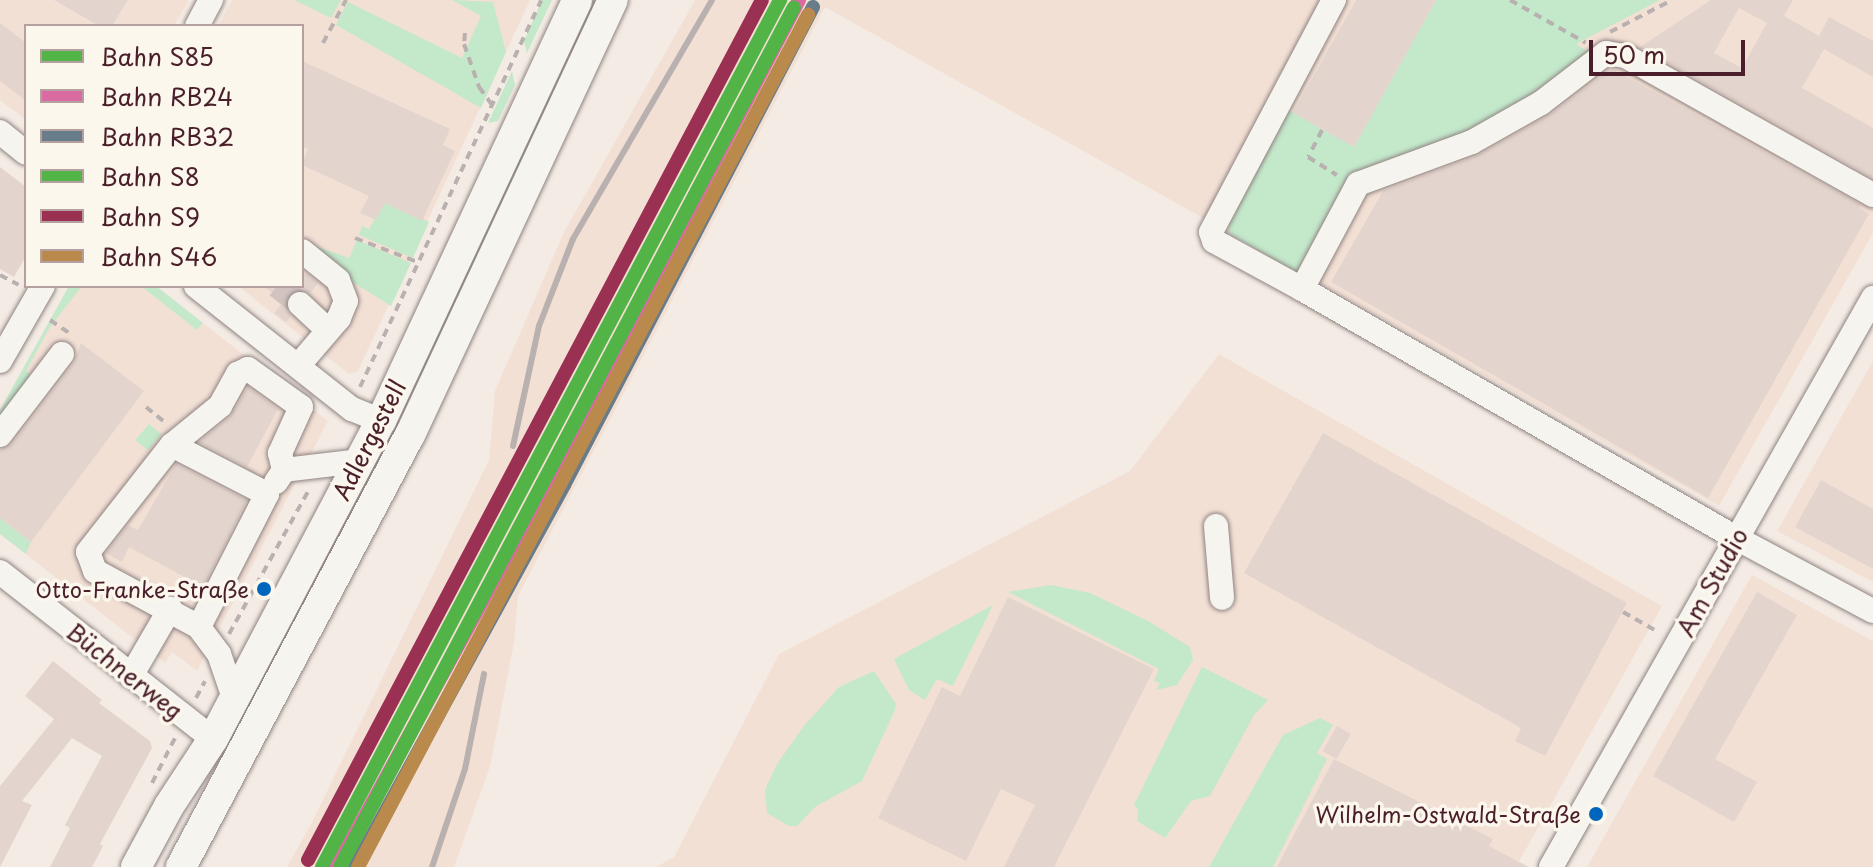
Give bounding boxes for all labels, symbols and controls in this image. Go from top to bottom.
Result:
legend [24,24,304,288]
scale bar [1593,24,1749,74]
text: 50 m [1603,36,1665,72]
text: Bahn S85 [100,38,214,74]
text: Bahn RB24 [100,78,233,114]
text: Bahn RB32 [100,118,234,154]
text: Bahn S8 [100,158,200,194]
text: Bahn S9 [100,198,200,234]
text: Bahn S46 [100,238,217,274]
street label: Adlergestell [326,375,412,505]
street label: Am Studio [1670,523,1754,641]
place label: Otto-Franke-Straße [35,576,249,602]
marker: Otto-Franke-Straße [256,581,272,597]
street label: Büchnerweg [61,617,189,725]
place label: Wilhelm-Ostwald-Straße [1315,801,1581,827]
marker: Wilhelm-Ostwald-Straße [1588,806,1604,822]

